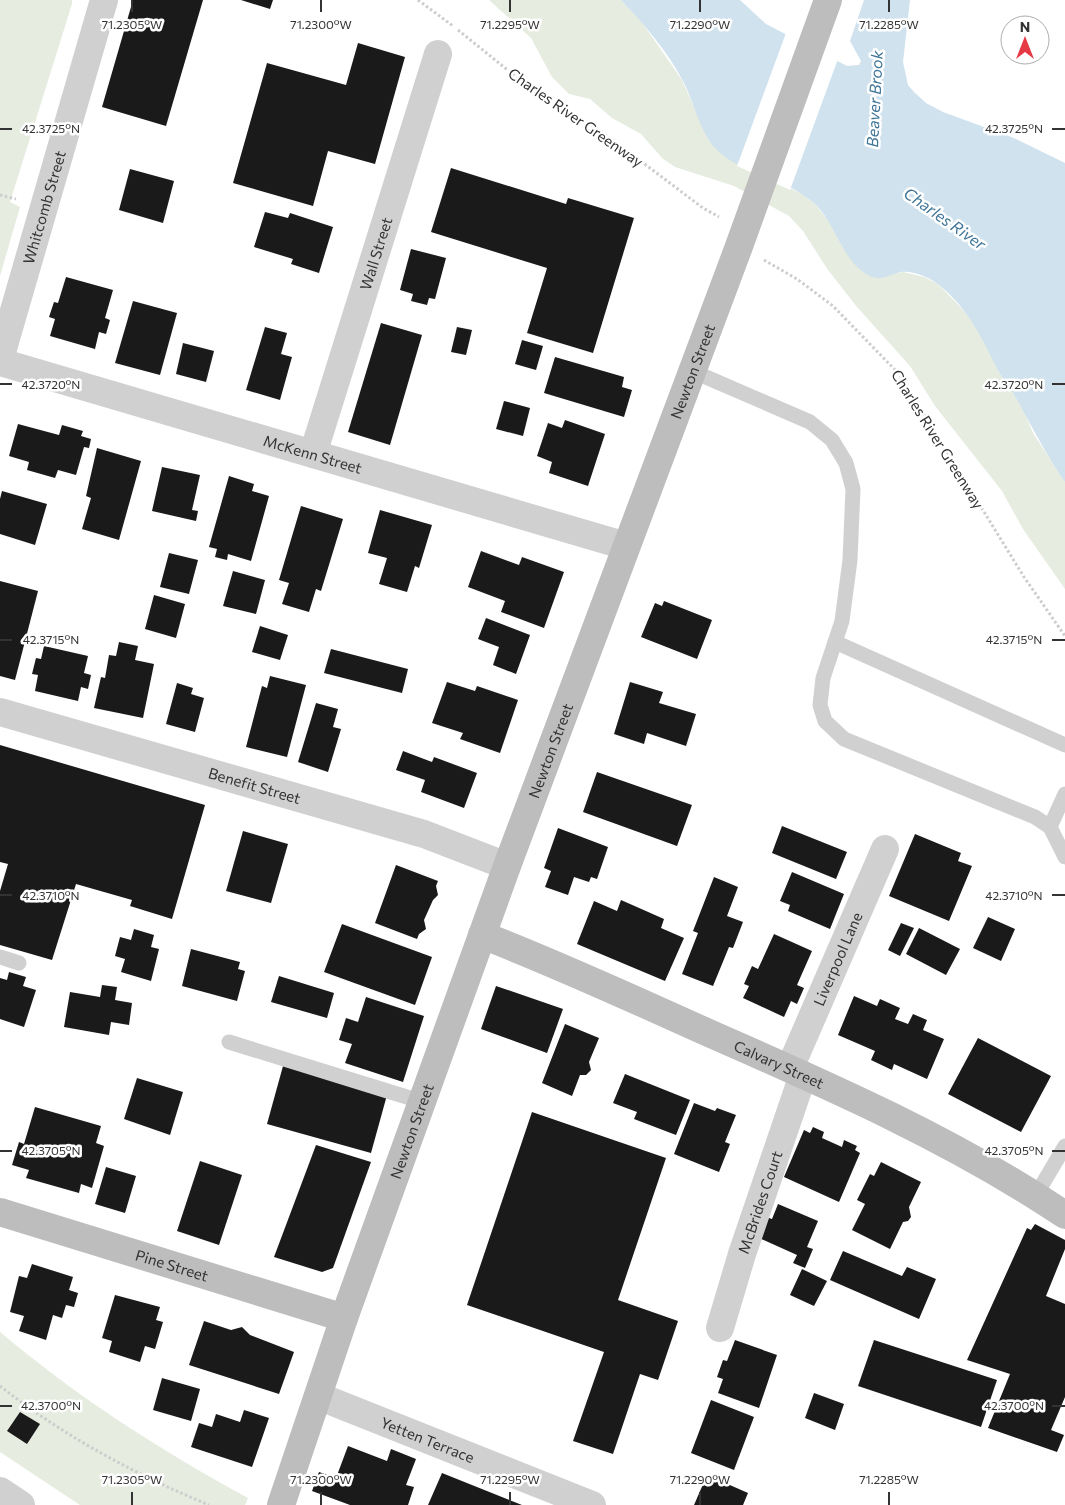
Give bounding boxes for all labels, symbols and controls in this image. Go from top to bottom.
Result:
north arrow [1000,15,1050,65]
text: 71.2305°W [102,17,162,31]
text: 71.2300°W [290,17,352,31]
text: 71.2295°W [480,17,540,31]
text: 71.2290°W [670,17,730,31]
text: 71.2285°W [859,17,919,31]
text: N [1020,18,1030,35]
water label: Beaver Brook [862,50,886,148]
street label: Charles River Greenway [505,64,647,171]
text: 42.3725°N [22,121,80,135]
text: 42.3725°N [985,121,1043,135]
street label: Whitcomb Street [19,148,69,266]
water label: Charles River [900,183,990,254]
street label: Wall Street [356,215,395,292]
street label: Newton Street [666,321,718,421]
street label: Charles River Greenway [888,366,988,512]
text: 42.3720°N [22,377,80,391]
text: 42.3720°N [985,377,1043,391]
street label: McKenn Street [261,431,364,477]
text: 42.3715°N [23,632,79,646]
text: 42.3715°N [986,632,1042,646]
street label: Newton Street [524,701,576,801]
street label: Benefit Street [206,763,303,807]
text: 42.3710°N [22,888,80,902]
text: 42.3710°N [985,888,1043,902]
street label: Liverpool Lane [809,909,866,1008]
street label: Calvary Street [731,1036,827,1092]
street label: Newton Street [386,1081,437,1181]
text: 42.3705°N [21,1143,81,1157]
text: 42.3705°N [984,1143,1044,1157]
street label: McBrides Court [734,1148,786,1256]
street label: Pine Street [133,1245,211,1285]
text: 42.3700°N [21,1398,81,1412]
text: 42.3700°N [984,1398,1044,1412]
street label: Yetten Terrace [378,1413,477,1466]
text: 71.2305°W [102,1472,162,1486]
text: 71.2300°W [290,1472,352,1486]
text: 71.2295°W [480,1472,540,1486]
text: 71.2290°W [670,1472,730,1486]
text: 71.2285°W [859,1472,919,1486]

